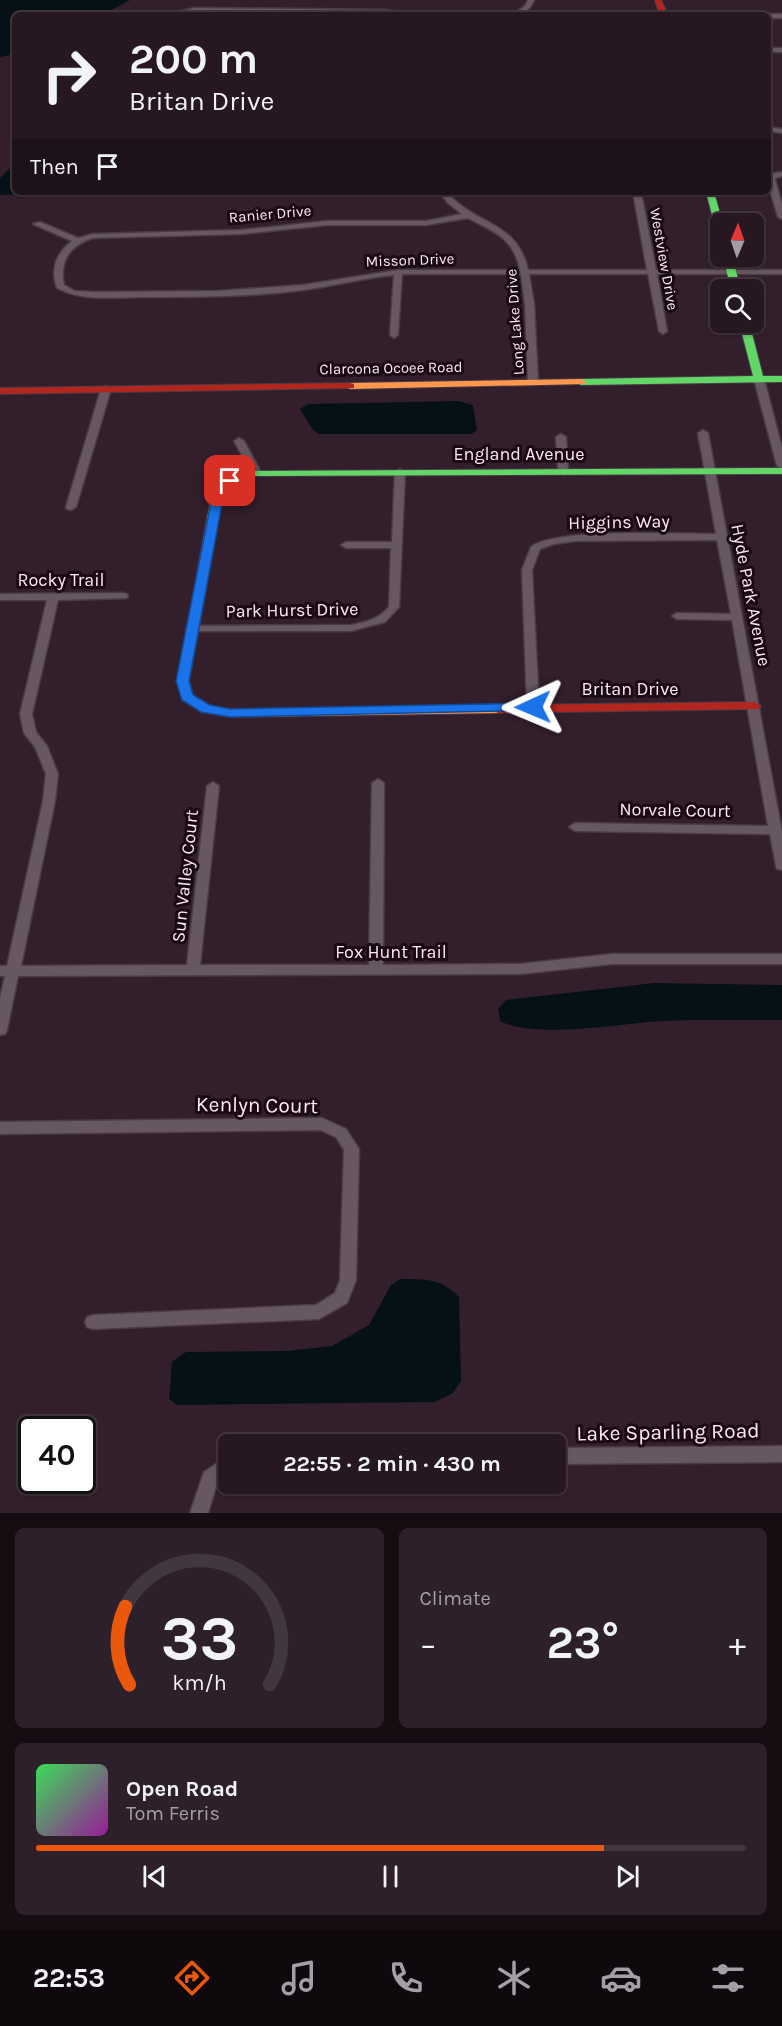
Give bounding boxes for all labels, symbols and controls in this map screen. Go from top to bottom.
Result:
text: 200 m [129,34,258,84]
icon: right [30,36,108,114]
text: Britan Drive [129,85,274,117]
icon: arrive [91,150,124,183]
text: Then [30,154,79,180]
street label: Ranier Drive [228,201,312,227]
street label: Westview Drive [646,207,682,311]
north arrow [710,213,764,267]
map controls [710,213,764,333]
street label: Misson Drive [365,249,455,271]
street label: Long Lake Drive [502,268,528,376]
button: search [710,279,764,333]
street label: Clarcona Ocoee Road [319,358,463,378]
street label: England Avenue [453,443,585,465]
pin [204,455,255,506]
icon: arrive [213,464,246,497]
street label: Higgins Way [568,510,671,534]
street label: Hyde Park Avenue [726,522,776,668]
street label: Rocky Trail [17,569,105,591]
street label: Park Hurst Drive [225,598,359,622]
position arrow [501,675,565,739]
street label: Britan Drive [582,678,678,700]
street label: Norvale Court [619,798,731,822]
street label: Sun Valley Court [167,808,203,943]
street label: Fox Hunt Trail [335,941,447,963]
street label: Kenlyn Court [196,1092,318,1118]
speed limit sign: 40 [18,1416,96,1494]
street label: Lake Sparling Road [576,1418,760,1446]
text: 22:55 · 2 min · 430 m [283,1451,501,1477]
text: Climate [420,1587,491,1610]
text: 33 [160,1602,238,1675]
text: 23° [546,1617,619,1669]
text: − [420,1625,437,1663]
text: + [729,1625,746,1663]
text: km/h [172,1670,226,1695]
text: Open Road [126,1776,238,1802]
text: Tom Ferris [126,1802,220,1825]
icon: previous [138,1860,171,1893]
icon: pause [374,1860,407,1893]
icon: next [611,1860,644,1893]
icon: directions [171,1957,213,1999]
icon: music [278,1957,320,1999]
icon: phone [385,1957,427,1999]
icon: climate [493,1957,535,1999]
icon: car [600,1957,642,1999]
icon: filters [707,1957,749,1999]
text: 22:53 [33,1962,105,1994]

